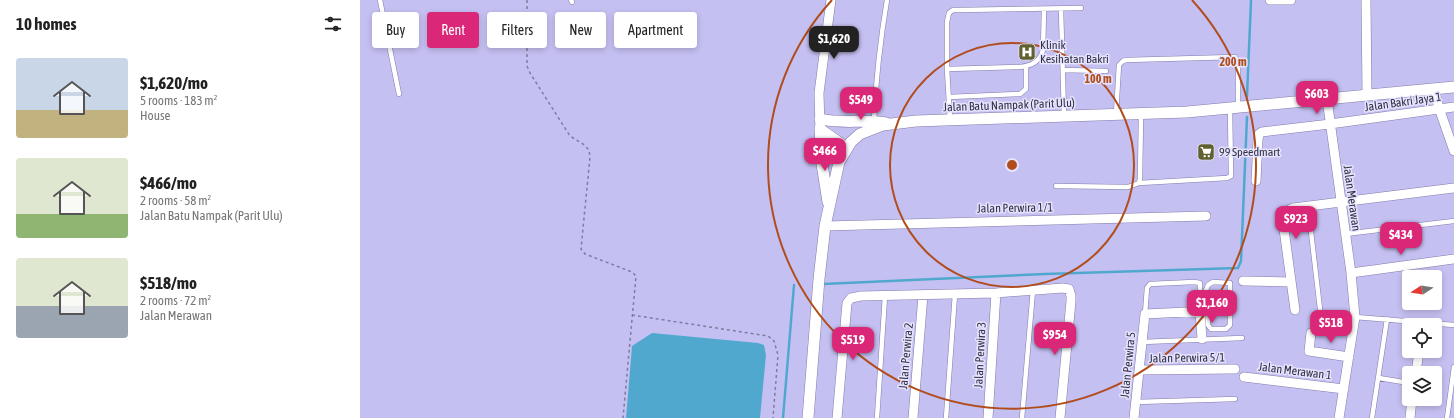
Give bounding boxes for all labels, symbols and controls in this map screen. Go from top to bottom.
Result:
chip: Buy [372,12,419,48]
chip: Rent [427,12,479,48]
chip: Filters [487,12,547,48]
chip: New [555,12,606,48]
chip: Apartment [614,12,697,48]
icon: filters [322,13,344,35]
text: 10 homes [16,14,77,34]
pin: $1,620 [801,26,867,60]
text: $1,620 [818,31,850,46]
place label: Klinik Kesihatan Bakri [1040,38,1109,66]
hospital icon: Klinik Kesihatan Bakri [1017,42,1037,62]
text: 200 m [1219,55,1247,69]
text: 100 m [1084,72,1112,86]
text: $1,620/mo [140,73,208,93]
icon: home [48,74,96,122]
pin: $603 [1293,81,1341,115]
text: $603 [1305,86,1329,101]
pin: $549 [837,87,885,121]
street label: Jalan Bakri Jaya 1 [1364,90,1443,114]
text: $549 [849,92,873,107]
text: 5 rooms · 183 m² [140,93,217,108]
street label: Jalan Batu Nampak (Parit Ulu) [943,96,1075,114]
text: House [140,108,170,123]
pin: $466 [801,138,849,172]
supermarket icon: 99 Speedmart [1196,142,1216,162]
text: $466 [813,143,837,158]
place label: 99 Speedmart [1219,145,1281,159]
centre of rings [1005,158,1019,172]
street label: Jalan Merawan [1340,164,1364,232]
text: $466/mo [140,173,197,193]
icon: home [48,174,96,222]
text: 2 rooms · 58 m² [140,193,211,208]
street label: Jalan Perwira 1/1 [977,200,1054,216]
pin: $923 [1272,206,1320,240]
text: Jalan Batu Nampak (Parit Ulu) [140,208,283,223]
text: $923 [1284,211,1308,226]
pin: $434 [1377,222,1425,256]
text: $434 [1389,227,1413,242]
north arrow [1402,270,1442,310]
map controls [1402,270,1442,406]
text: $518/mo [140,273,197,293]
icon: home [48,274,96,322]
pin: $1,160 [1179,290,1245,324]
text: 2 rooms · 72 m² [140,293,211,308]
text: $1,160 [1196,295,1228,310]
text: Jalan Merawan [140,308,212,323]
pin: $518 [1307,310,1355,344]
text: $518 [1319,315,1343,330]
button: locate [1402,318,1442,358]
street label: Jalan Perwira 3 [971,321,989,389]
street label: Jalan Perwira 2 [896,322,916,390]
pin: $954 [1031,322,1079,356]
pin: $519 [829,327,877,361]
text: $954 [1043,327,1067,342]
street label: Jalan Perwira 5 [1118,331,1138,399]
text: $519 [841,332,865,347]
street label: Jalan Perwira 5/1 [1149,350,1226,366]
street label: Jalan Merawan 1 [1258,360,1333,382]
button: layers [1402,366,1442,406]

